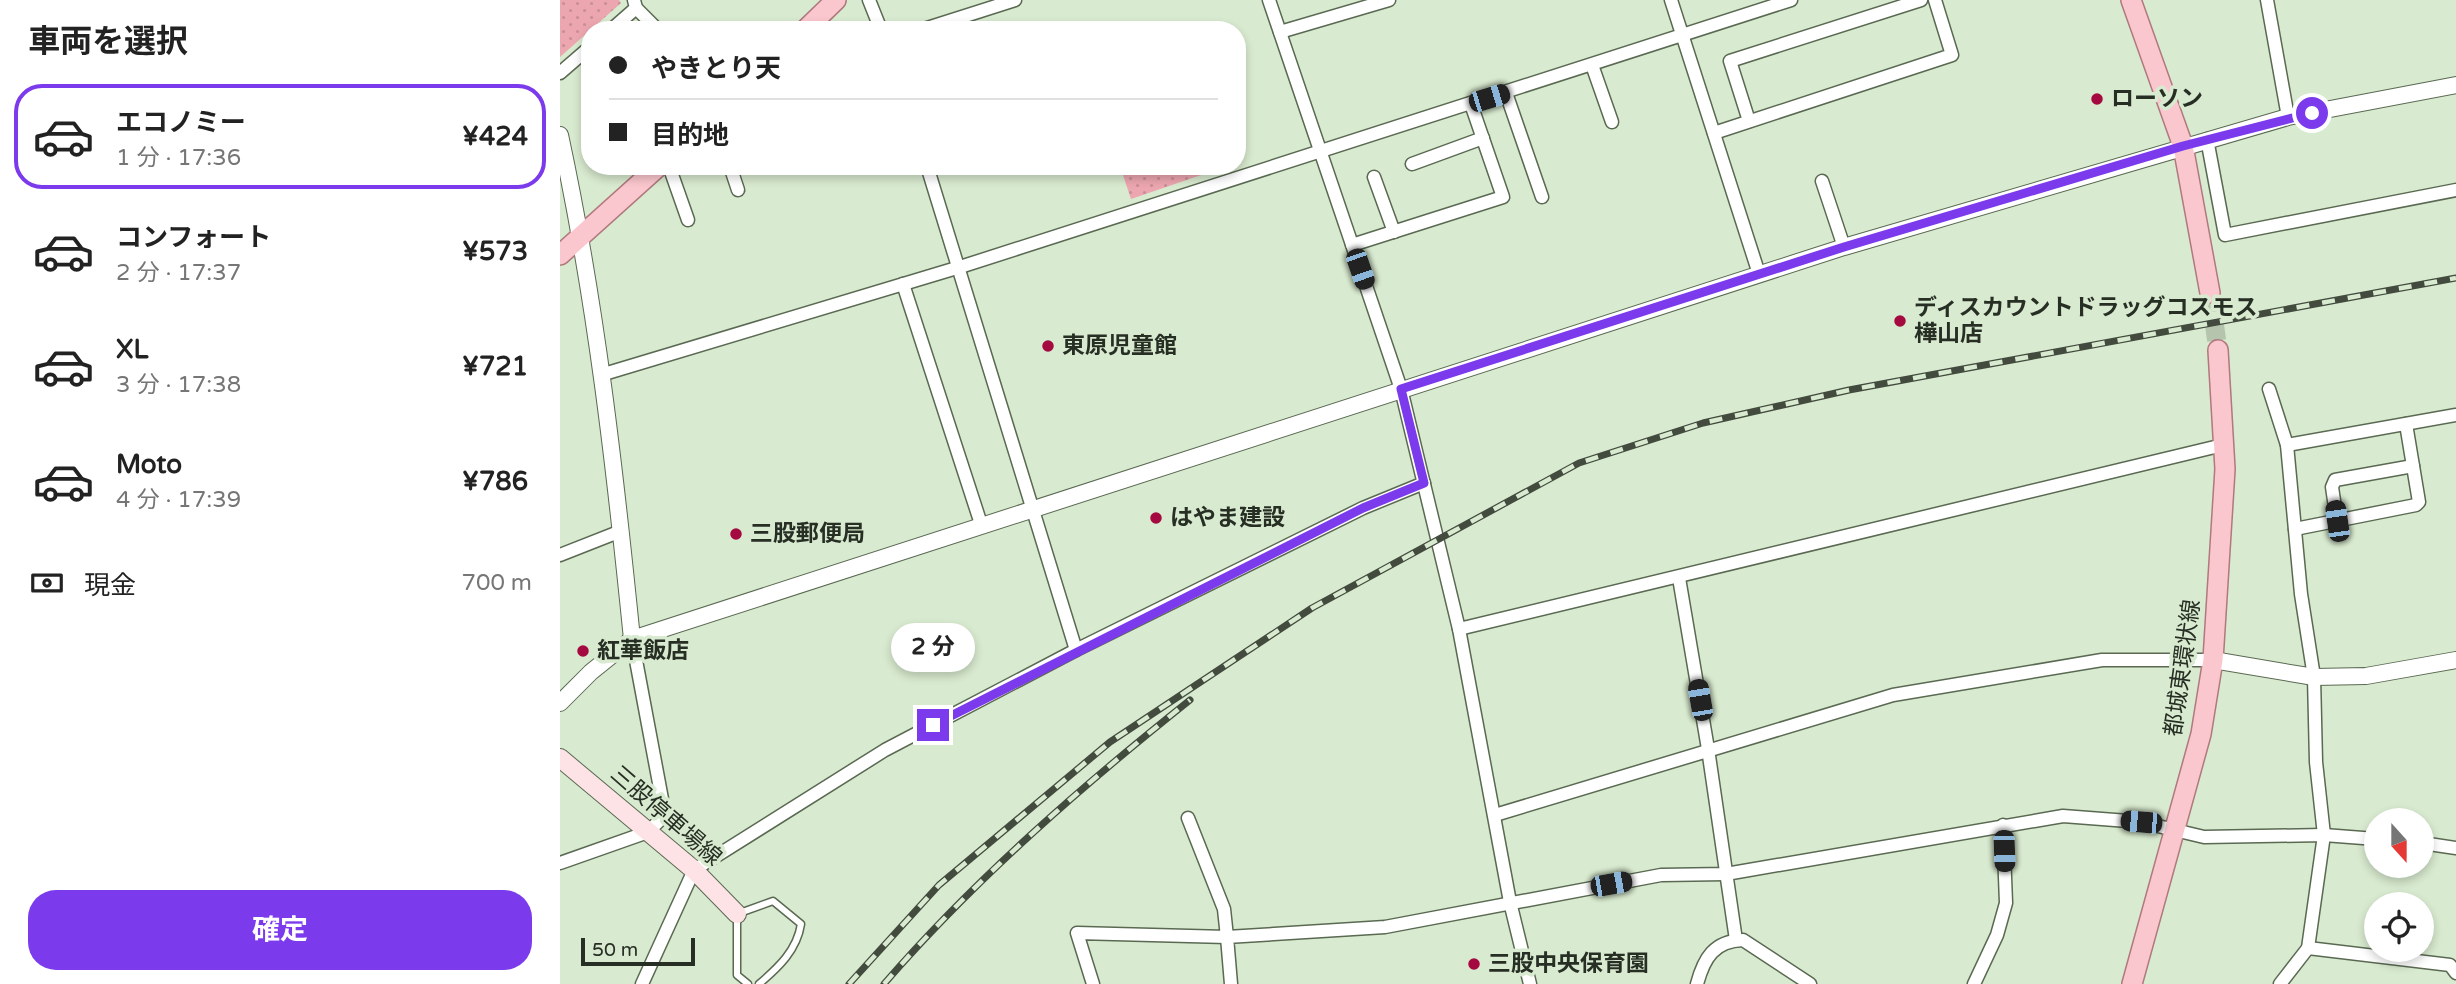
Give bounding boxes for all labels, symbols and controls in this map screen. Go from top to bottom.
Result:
text: 車両を選択 [28,23,188,61]
text: やきとり天 [651,53,781,84]
car [1466,82,1513,114]
place label: ローソン [2111,85,2203,113]
marker: ローソン [2089,91,2105,107]
route start [2296,97,2328,129]
icon: car [32,105,95,168]
text: エコノミー [116,107,246,138]
text: 目的地 [651,120,729,151]
text: ¥424 [462,121,528,152]
text: 1 分 · 17:36 [116,144,241,172]
icon: car [32,220,95,283]
text: コンフォート [116,222,271,253]
text: ¥573 [462,236,528,267]
car [1344,246,1377,292]
text: 2 分 · 17:37 [116,259,241,287]
place label: ディスカウントドラッグコスモス 樺山店 [1914,294,2257,348]
marker: ディスカウントドラッグコスモス 樺山店 [1892,313,1908,329]
place label: 東原児童館 [1062,332,1177,360]
text: XL [116,334,148,365]
icon: car [32,335,95,398]
marker: 東原児童館 [1040,338,1056,354]
text: ¥721 [462,351,528,382]
text: 3 分 · 17:38 [116,371,241,399]
text: Moto [116,449,182,480]
icon: car [32,450,95,513]
text: ¥786 [462,466,528,497]
text: 4 分 · 17:39 [116,486,241,514]
car [2324,499,2351,543]
place label: はやま建設 [1170,504,1285,532]
marker: はやま建設 [1148,510,1164,526]
place label: 三股郵便局 [750,520,865,548]
marker: 三股郵便局 [728,526,744,542]
icon: cash [28,564,66,602]
text: 700 m [462,569,532,597]
text: 現金 [84,570,136,601]
street label: 都城東環状線 [2160,598,2206,738]
callout: 2 分 [891,624,975,672]
text: 2 分 [911,633,955,661]
place label: 紅華飯店 [597,637,689,665]
marker: 紅華飯店 [575,643,591,659]
car [1687,677,1714,723]
route end [917,709,949,741]
street label: 三股停車場線 [605,760,727,872]
north arrow [2364,808,2434,878]
map controls [2364,808,2434,962]
car [2120,810,2163,834]
car [1993,830,2016,872]
car [1589,870,1634,898]
button: 確定 [28,890,532,970]
button: locate [2364,892,2434,962]
scale bar [581,935,695,967]
text: 50 m [592,939,638,961]
place label: 三股中央保育園 [1488,950,1649,978]
marker: 三股中央保育園 [1466,956,1482,972]

